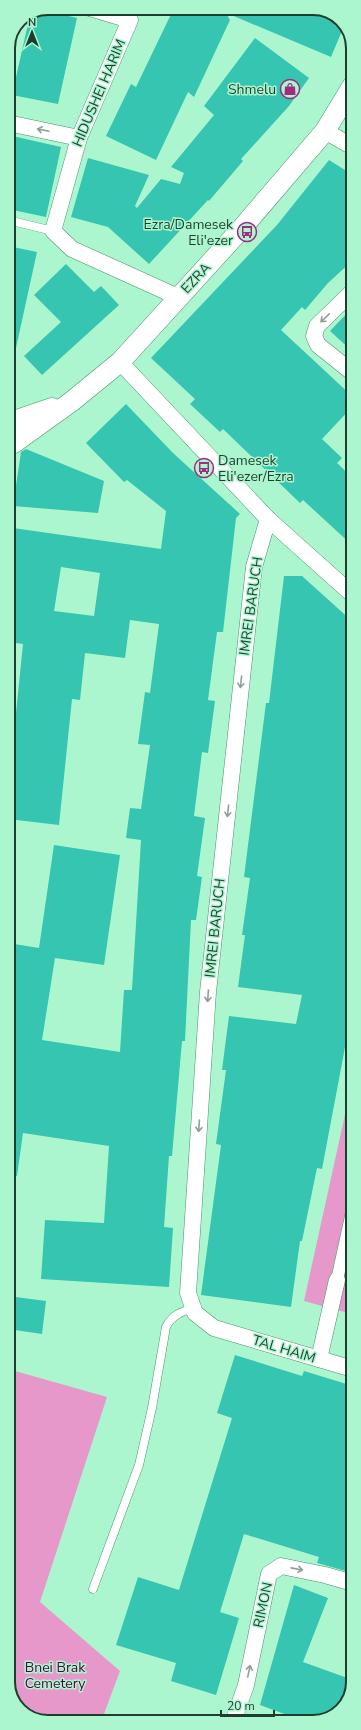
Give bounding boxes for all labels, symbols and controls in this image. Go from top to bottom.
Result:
north arrow [12,12,52,52]
text: N [28,15,36,30]
street label: HIDUSHEI HARIM [68,36,130,150]
shop icon: Shmelu [279,78,301,100]
place label: Shmelu [228,80,276,99]
one-way arrow [37,126,50,134]
place label: Ezra/Damesek Eli'ezer [144,215,234,250]
bus stop icon: Ezra/Damesek Eli'ezer [236,221,258,243]
street label: EZRA [177,258,215,298]
one-way arrow [320,313,330,323]
place label: Damesek Eli'ezer/Ezra [218,451,294,486]
bus stop icon: Damesek Eli'ezer/Ezra [193,457,215,479]
street label: IMREI BARUCH [235,555,267,657]
one-way arrow [238,675,245,688]
one-way arrow [224,804,231,817]
street label: IMREI BARUCH [200,878,230,978]
one-way arrow [205,989,212,1002]
one-way arrow [196,1119,203,1132]
street label: TAL HAIM [250,1330,318,1368]
one-way arrow [291,1566,304,1574]
street label: RIMON [249,1581,277,1629]
park label: Bnei Brak Cemetery [25,1658,86,1693]
one-way arrow [245,1665,253,1678]
scale bar [221,1692,274,1718]
text: 20 m [227,1698,255,1714]

